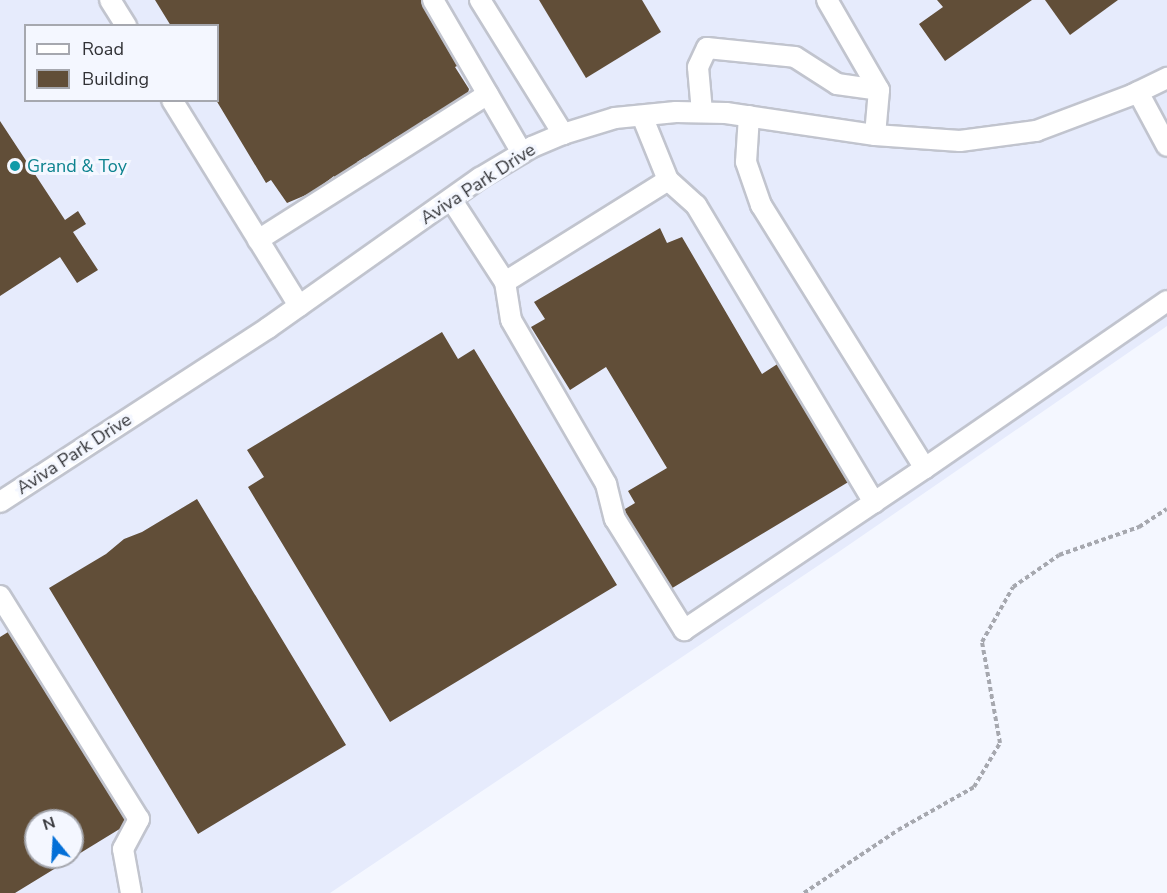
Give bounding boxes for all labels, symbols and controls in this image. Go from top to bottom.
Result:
legend [24,24,219,102]
text: Road [82,37,124,61]
text: Building [82,67,149,91]
street label: Aviva Park Drive [417,139,539,229]
place label: Grand & Toy [27,155,127,177]
marker: Grand & Toy [8,159,22,173]
street label: Aviva Park Drive [13,409,135,499]
north arrow [24,809,84,869]
text: N [40,811,58,836]

